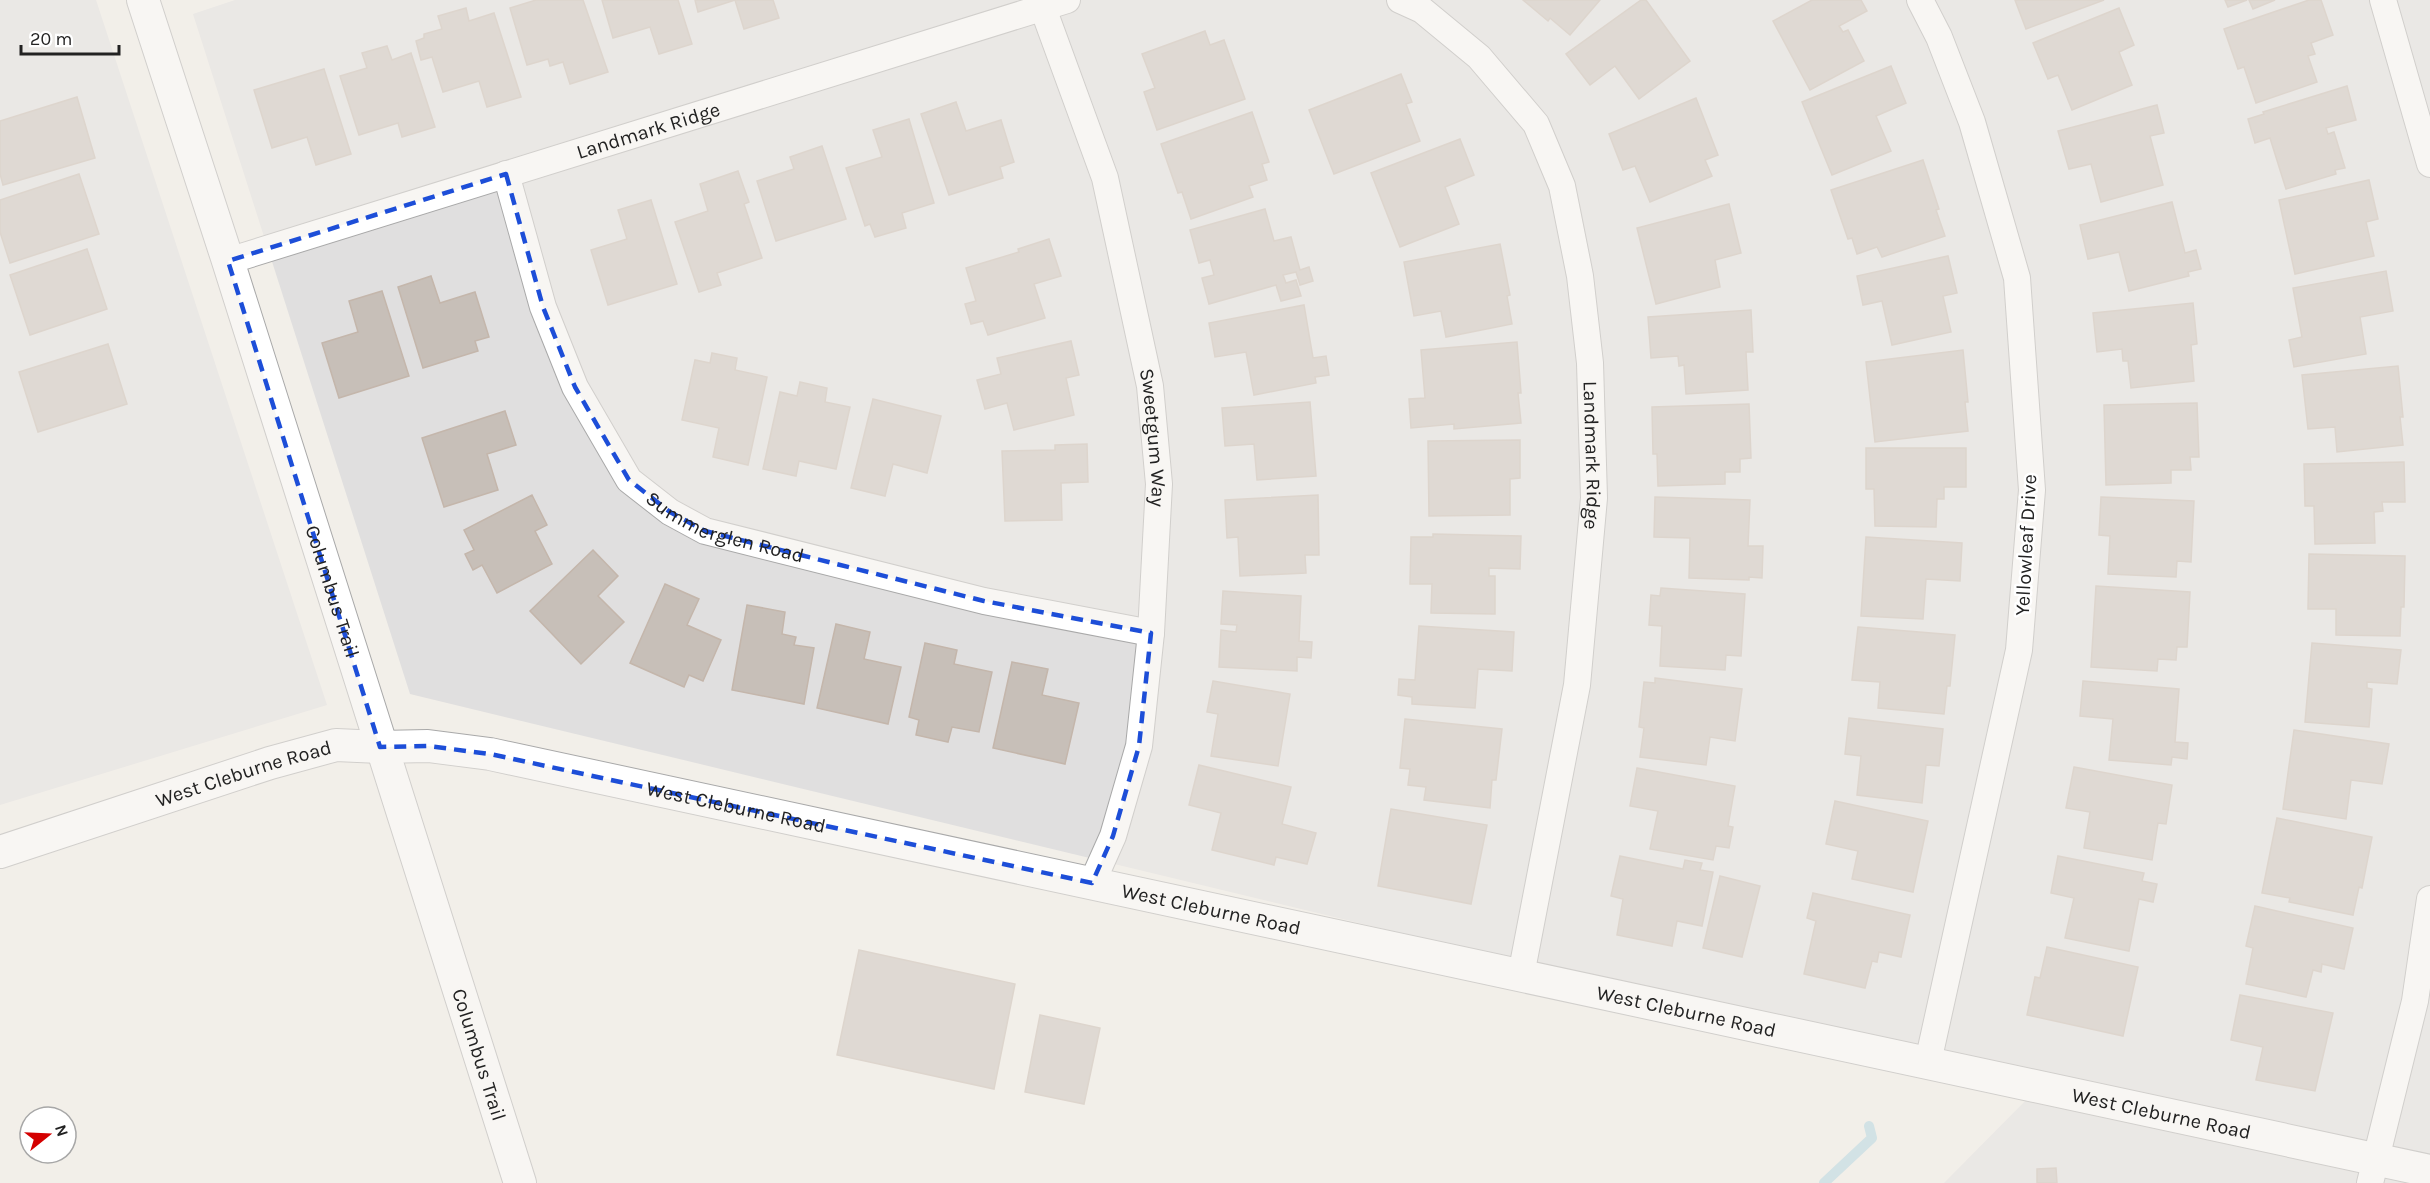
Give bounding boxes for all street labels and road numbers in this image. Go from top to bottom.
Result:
street label: Landmark Ridge [574,97,723,163]
street label: Sweetgum Way [1135,366,1171,507]
street label: Landmark Ridge [1579,381,1606,531]
street label: Yellowleaf Drive [2011,474,2041,616]
street label: Summerglen Road [641,486,807,567]
street label: Columbus Trail [301,522,364,660]
street label: West Cleburne Road [153,735,334,811]
street label: West Cleburne Road [644,776,828,837]
street label: West Cleburne Road [1119,879,1303,939]
street label: West Cleburne Road [1595,981,1778,1042]
street label: Columbus Trail [448,986,511,1124]
street label: West Cleburne Road [2070,1083,2253,1144]

